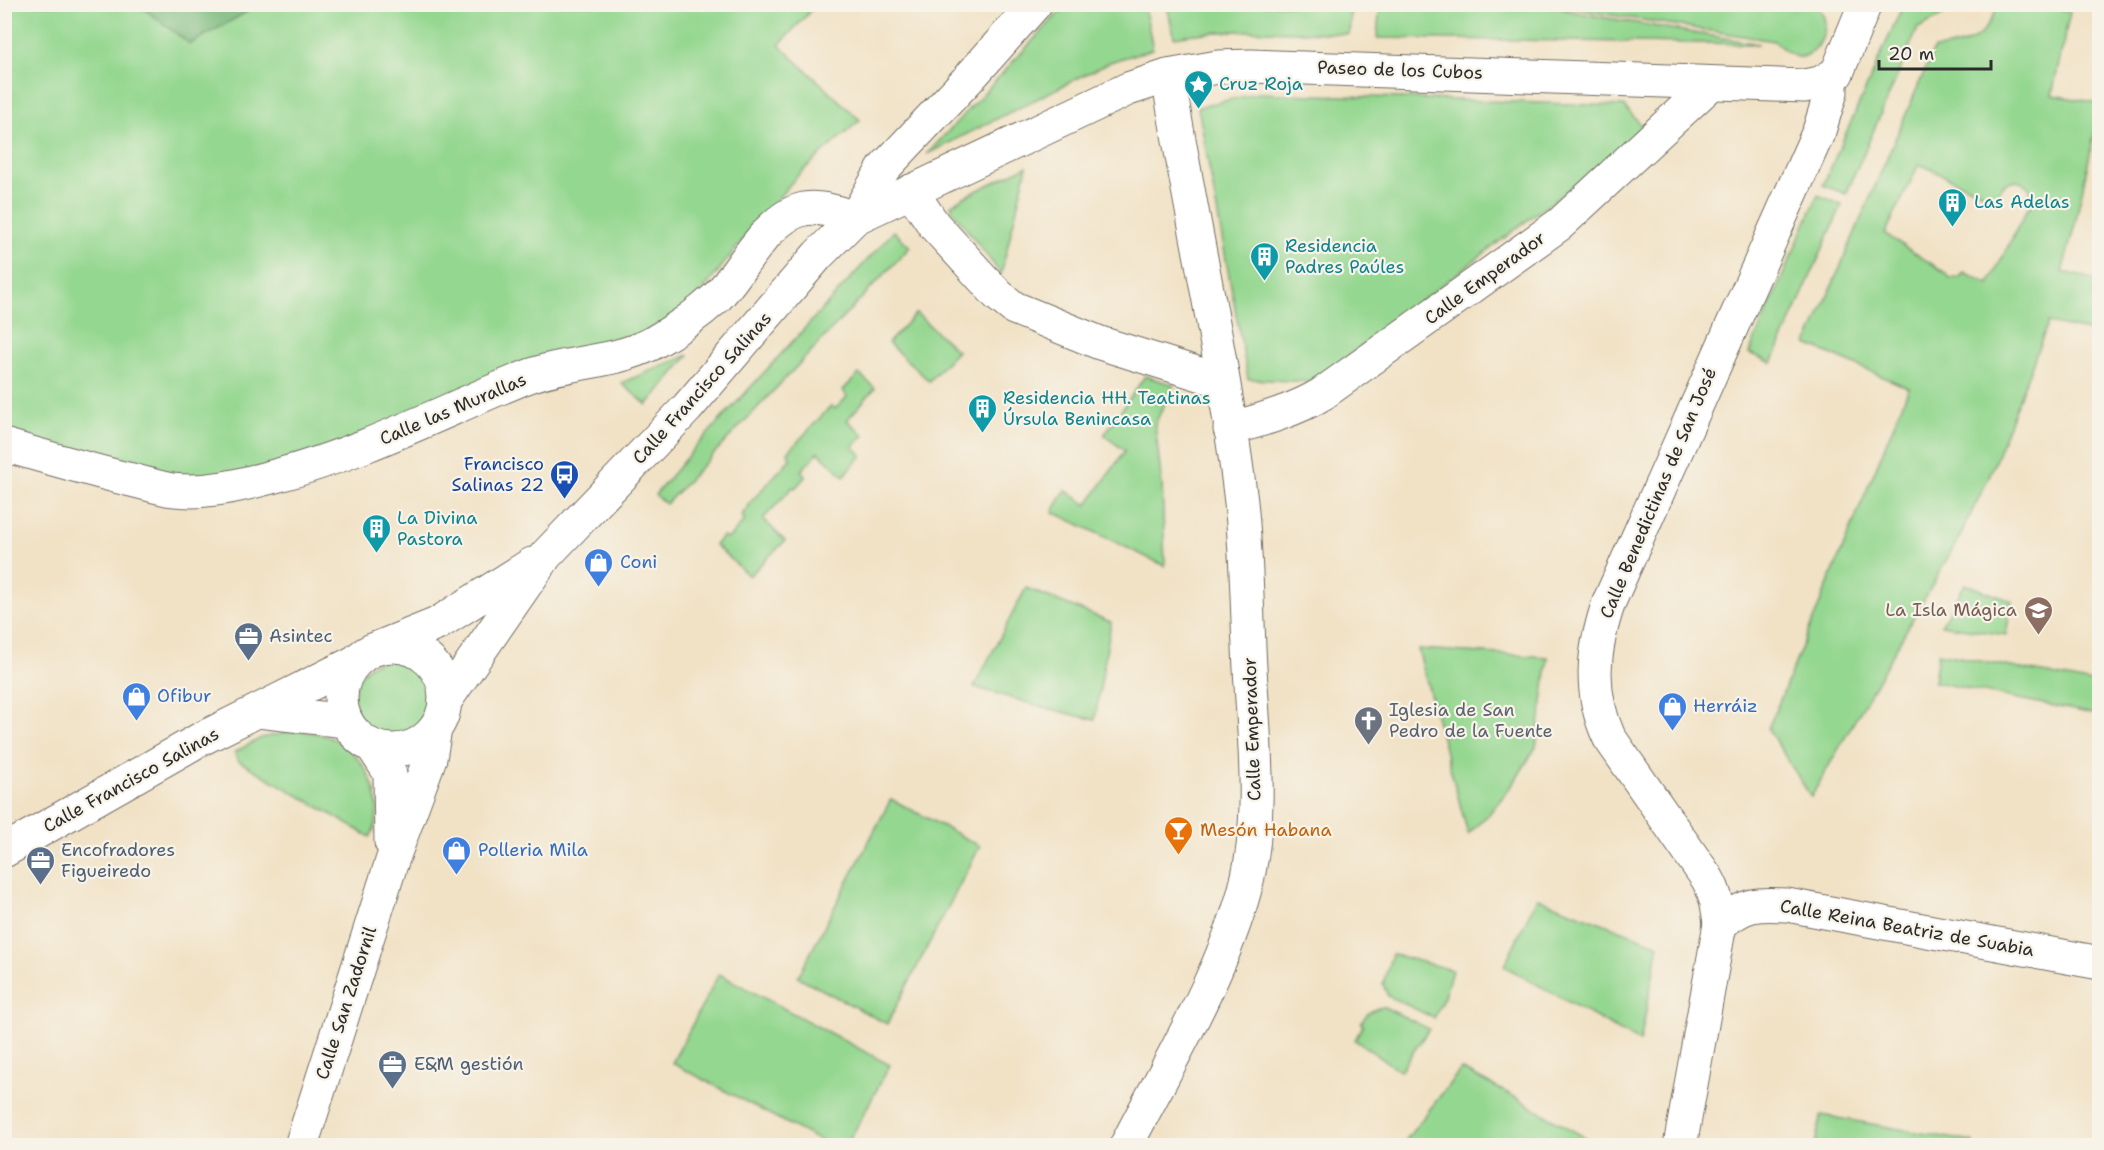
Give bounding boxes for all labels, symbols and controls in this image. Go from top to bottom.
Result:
scale bar [1879,33,1992,71]
text: 20 m [1888,42,1934,66]
street label: Paseo de los Cubos [1317,55,1483,85]
place icon: Cruz Roja [1182,68,1214,110]
place label: Cruz Roja [1219,72,1303,96]
building icon: Las Adelas [1937,186,1969,228]
place label: Las Adelas [1974,190,2070,214]
street label: Calle Emperador [1420,226,1550,330]
place label: Residencia Padres Paúles [1285,234,1404,279]
building icon: Residencia Padres Paúles [1248,240,1280,282]
street label: Calle Francisco Salinas [627,307,777,469]
street label: Calle Benedictinas de San José [1594,364,1722,622]
street label: Calle las Murallas [376,367,530,451]
place label: Residencia HH. Teatinas Úrsula Benincasa [1003,386,1211,431]
building icon: Residencia HH. Teatinas Úrsula Benincasa [966,392,998,434]
place label: Francisco Salinas 22 [451,452,544,497]
bus stop icon: Francisco Salinas 22 [549,458,581,500]
place label: La Divina Pastora [397,506,477,551]
building icon: La Divina Pastora [360,512,392,554]
shop icon: Coni [583,546,615,588]
place label: Coni [620,550,657,574]
school or university icon: La Isla Mágica [2022,594,2054,636]
place label: La Isla Mágica [1885,598,2017,622]
office icon: Asintec [232,620,264,662]
place label: Asintec [269,624,333,648]
street label: Calle Emperador [1237,657,1267,801]
shop icon: Ofibur [120,680,152,722]
place label: Ofibur [157,684,211,708]
shop icon: Herráiz [1656,690,1688,732]
place label: Herráiz [1693,694,1758,718]
place label: Iglesia de San Pedro de la Fuente [1389,698,1553,743]
church icon: Iglesia de San Pedro de la Fuente [1352,704,1384,746]
street label: Calle Francisco Salinas [39,722,223,838]
bar icon: Mesón Habana [1163,814,1195,856]
place label: Mesón Habana [1200,818,1332,842]
shop icon: Polleria Mila [441,834,473,876]
place label: Encofradores Figueiredo [61,838,175,883]
place label: Polleria Mila [478,838,588,862]
office icon: Encofradores Figueiredo [24,844,56,886]
street label: Calle Reina Beatriz de Suabia [1778,894,2036,962]
street label: Calle San Zadornil [310,923,382,1083]
office icon: E&M gestión [377,1048,409,1090]
place label: E&M gestión [414,1052,523,1076]

